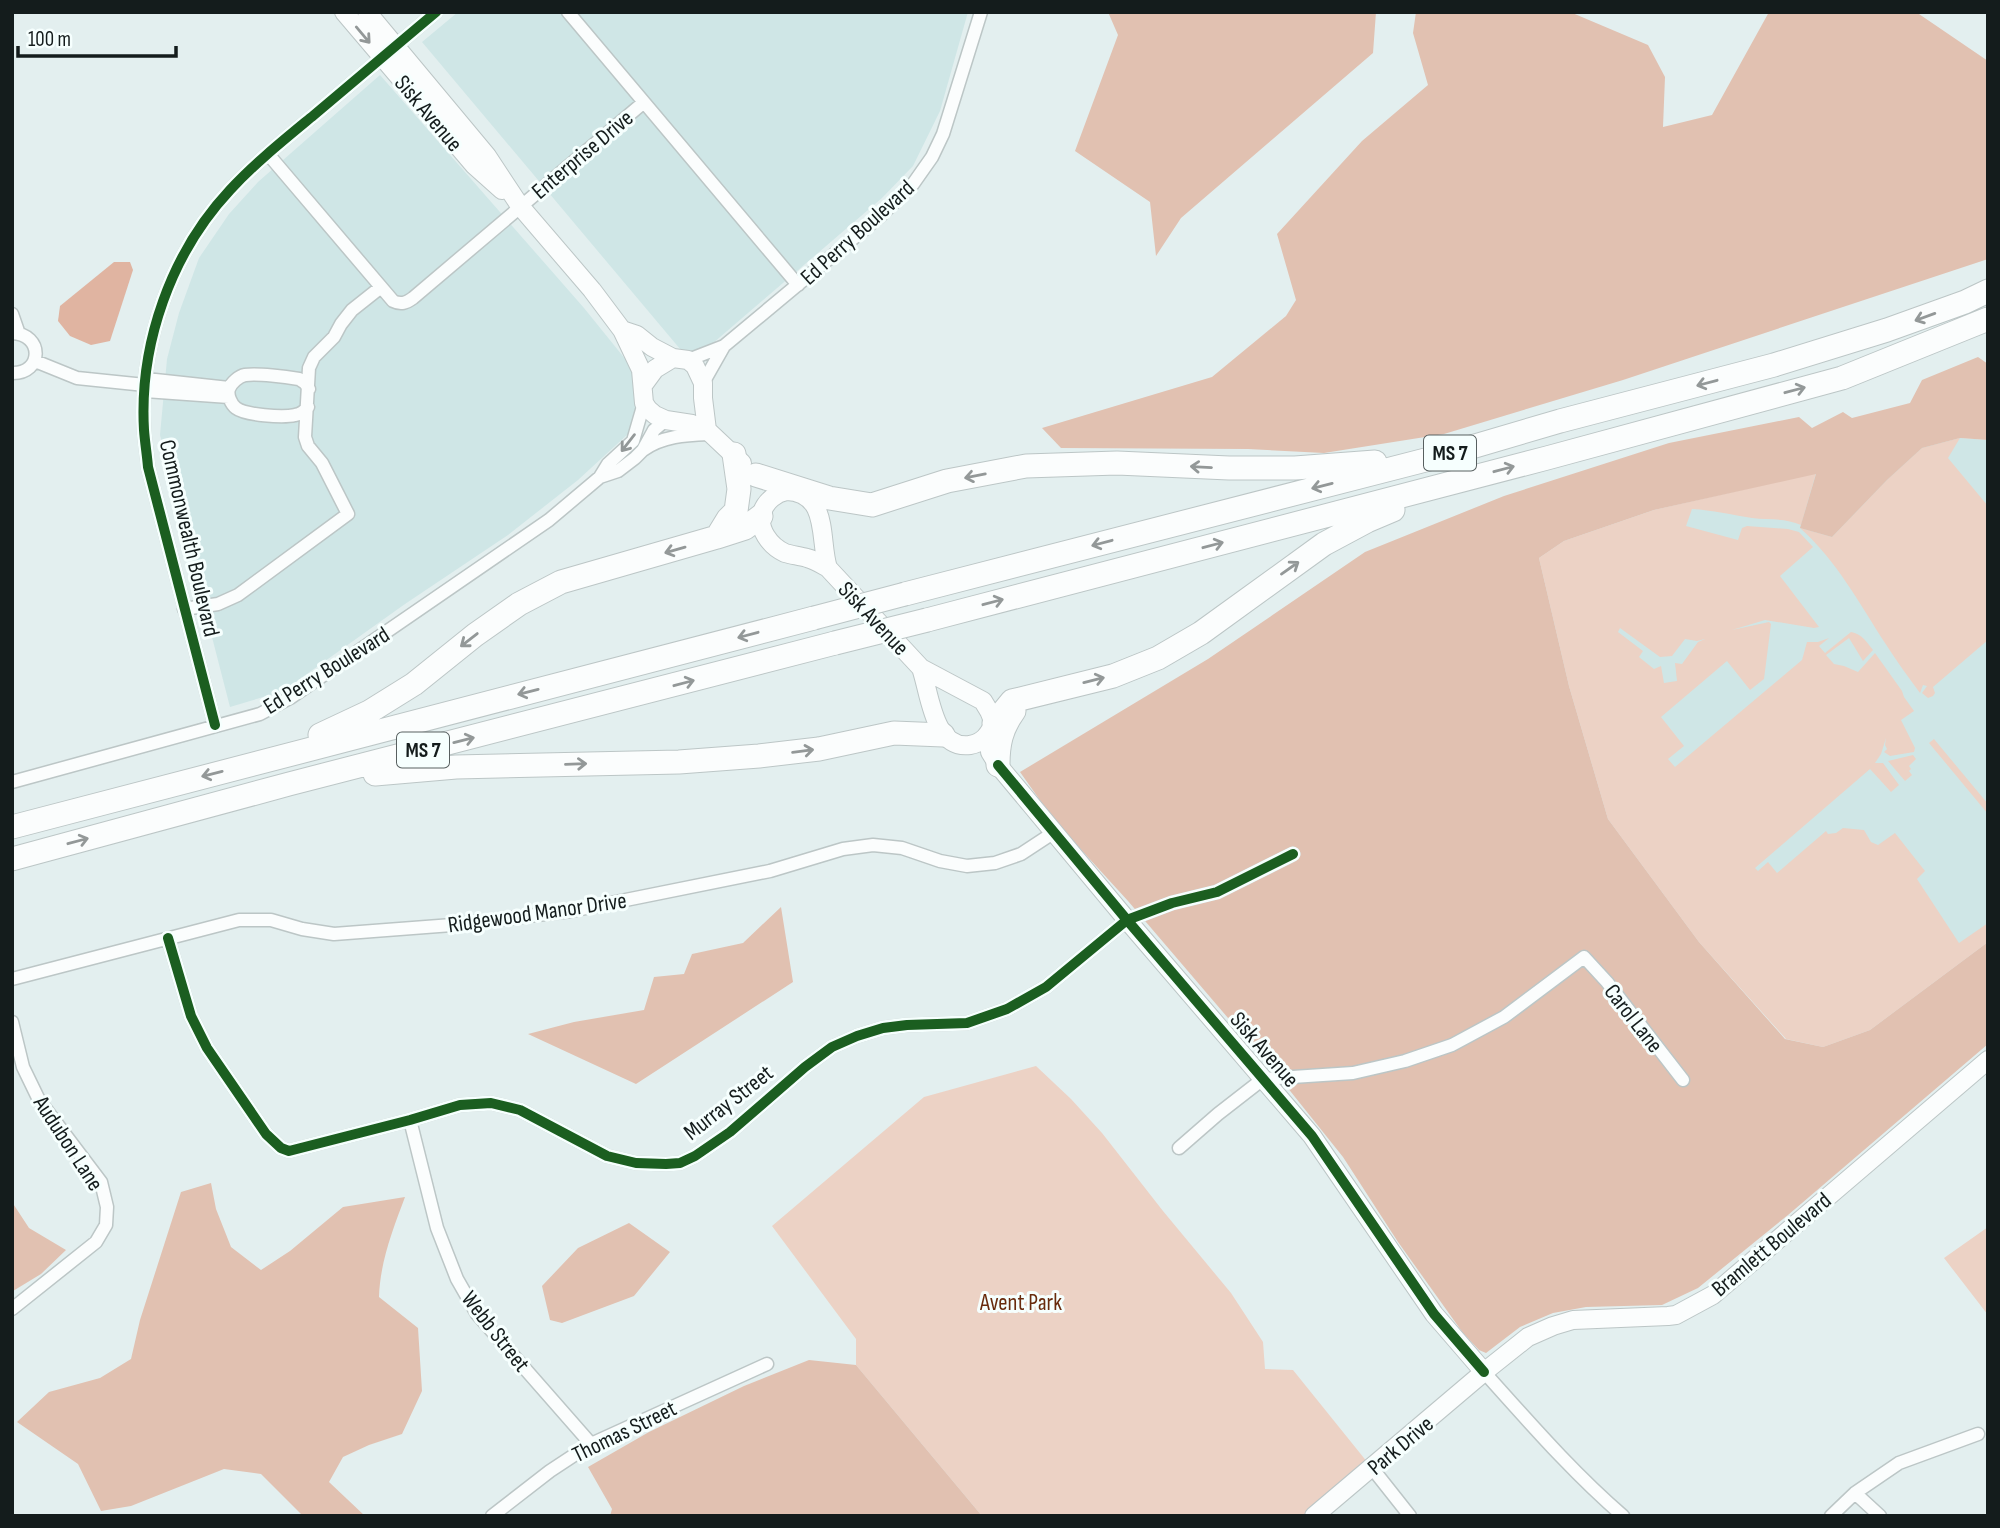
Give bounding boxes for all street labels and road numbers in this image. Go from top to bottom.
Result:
street label: Sisk Avenue [388,70,468,158]
street label: Enterprise Drive [526,104,639,205]
street label: Ed Perry Boulevard [795,174,920,291]
road number: MS 7 [1424,435,1476,470]
street label: Commonwealth Boulevard [153,437,225,639]
street label: Sisk Avenue [832,576,915,662]
street label: Ed Perry Boulevard [258,621,395,721]
road number: MS 7 [397,732,449,768]
street label: Ridgewood Manor Drive [446,887,628,939]
street label: Carol Lane [1598,979,1669,1059]
street label: Sisk Avenue [1224,1006,1305,1093]
street label: Murray Street [678,1059,779,1146]
street label: Audubon Lane [27,1090,109,1196]
street label: Bramlett Boulevard [1706,1187,1837,1303]
street label: Webb Street [455,1286,536,1378]
street label: Thomas Street [568,1395,681,1469]
street label: Park Drive [1362,1410,1439,1481]

